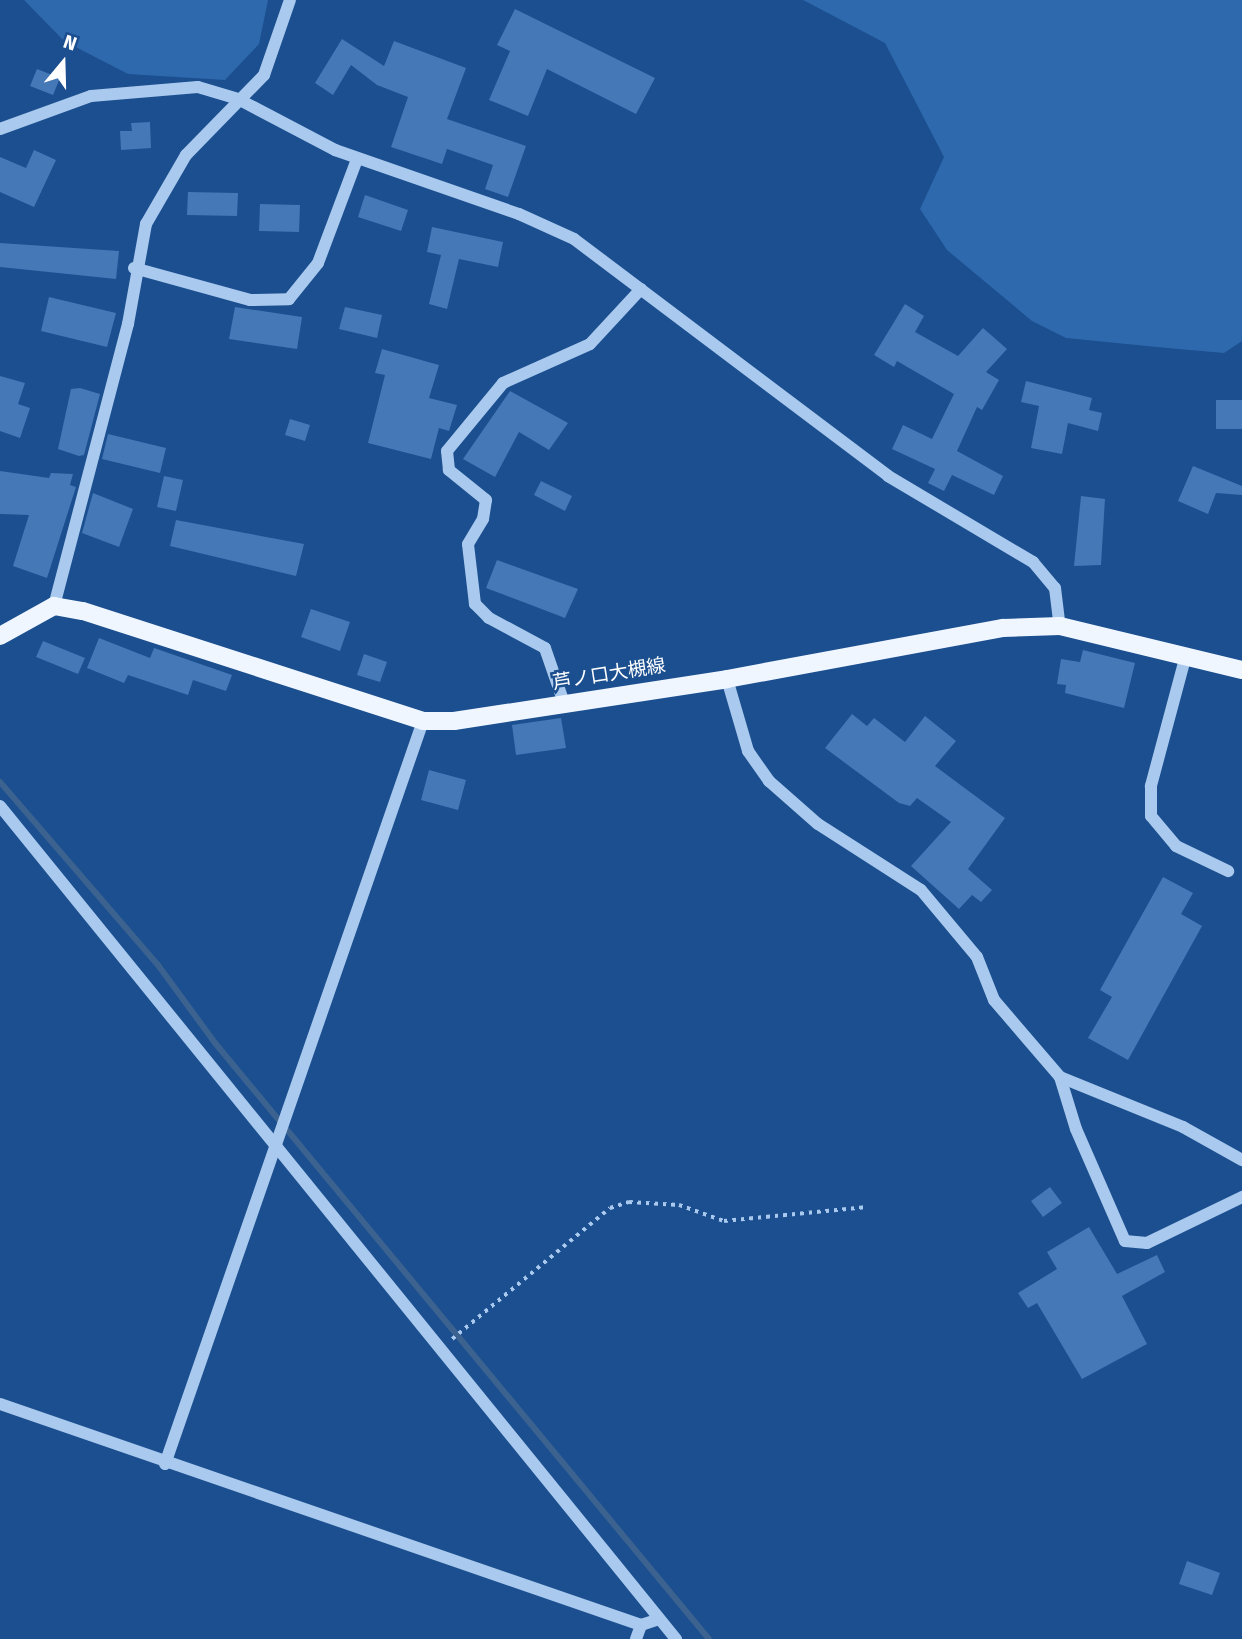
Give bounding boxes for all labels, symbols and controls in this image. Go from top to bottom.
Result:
north arrow [28,28,98,98]
text: N [60,30,80,56]
street label: 芦ノ口大槻線 [551,654,667,694]

